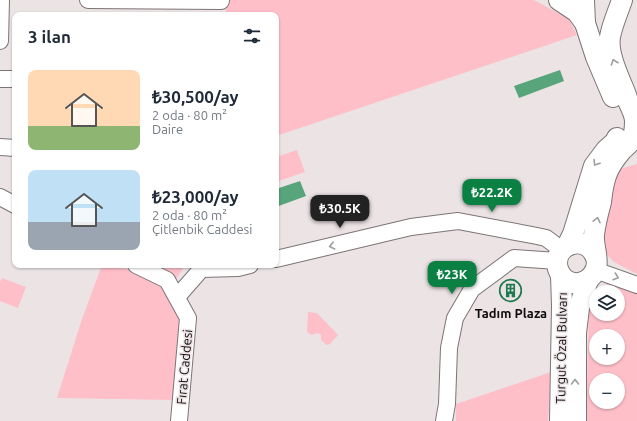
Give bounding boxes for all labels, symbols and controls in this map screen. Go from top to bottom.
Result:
icon: filters [241,25,263,47]
text: 3 ilan [28,27,71,46]
one-way arrow [610,58,619,65]
icon: home [60,86,108,134]
text: ₺30,500/ay [152,87,239,106]
text: 2 oda · 80 m² [152,108,227,122]
text: Daire [152,122,183,136]
one-way arrow [593,159,601,166]
pin: ₺22.2K [459,179,525,213]
text: ₺22.2K [471,185,513,199]
icon: home [60,186,108,234]
text: ₺23,000/ay [152,187,239,206]
pin: ₺30.5K [307,195,373,229]
text: ₺30.5K [319,201,361,215]
text: 2 oda · 80 m² [152,208,227,222]
one-way arrow [592,217,600,223]
text: Çitlenbik Caddesi [152,222,252,236]
one-way arrow [329,241,335,249]
pin: ₺23K [428,261,476,295]
text: ₺23K [437,267,467,281]
one-way arrow [613,273,620,281]
building icon: Tadım Plaza [498,278,524,304]
map controls [589,285,625,409]
button: layers [589,285,625,321]
street label: Turgut Özal Bulvarı [552,292,569,404]
place label: Tadım Plaza [475,306,547,320]
street label: Fırat Caddesi [174,329,194,405]
button: + [589,329,625,365]
button: − [589,373,625,409]
one-way arrow [571,379,579,385]

